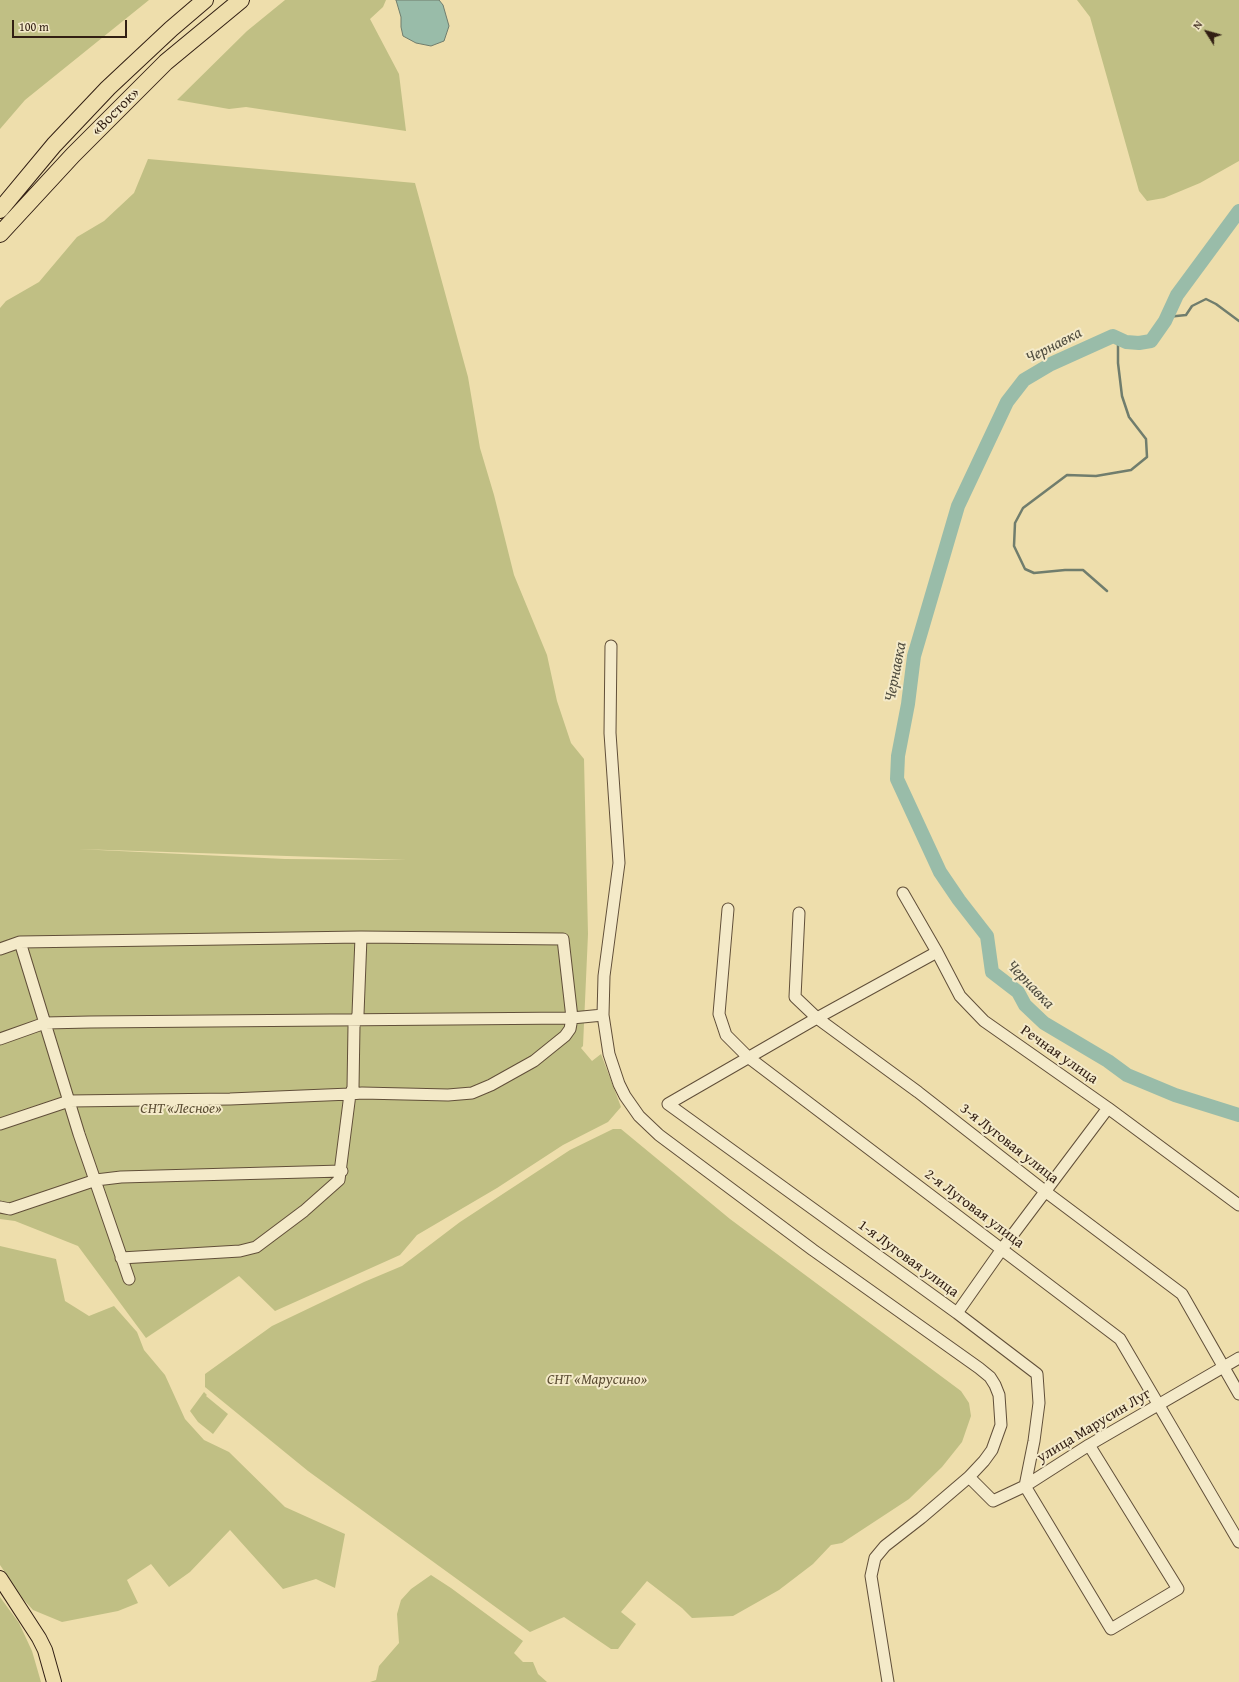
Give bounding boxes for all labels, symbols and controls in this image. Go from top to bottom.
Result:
scale bar [14,12,129,38]
north arrow [1187,12,1227,52]
text: N [1189,17,1206,33]
text: 100 m [19,18,49,35]
street label: «Восток» [88,84,144,140]
water label: Чернавка [1023,324,1085,368]
water label: Чернавка [881,640,911,704]
water label: Чернавка [1002,956,1058,1014]
street label: Речная улица [1017,1022,1101,1088]
park label: СНТ «Лесное» [140,1100,222,1118]
street label: 3-я Луговая улица [956,1100,1062,1188]
street label: 2-я Луговая улица [921,1166,1027,1252]
street label: 1-я Луговая улица [854,1216,962,1302]
park label: СНТ «Марусино» [547,1371,647,1389]
street label: улица Марусин Луг [1034,1385,1154,1467]

